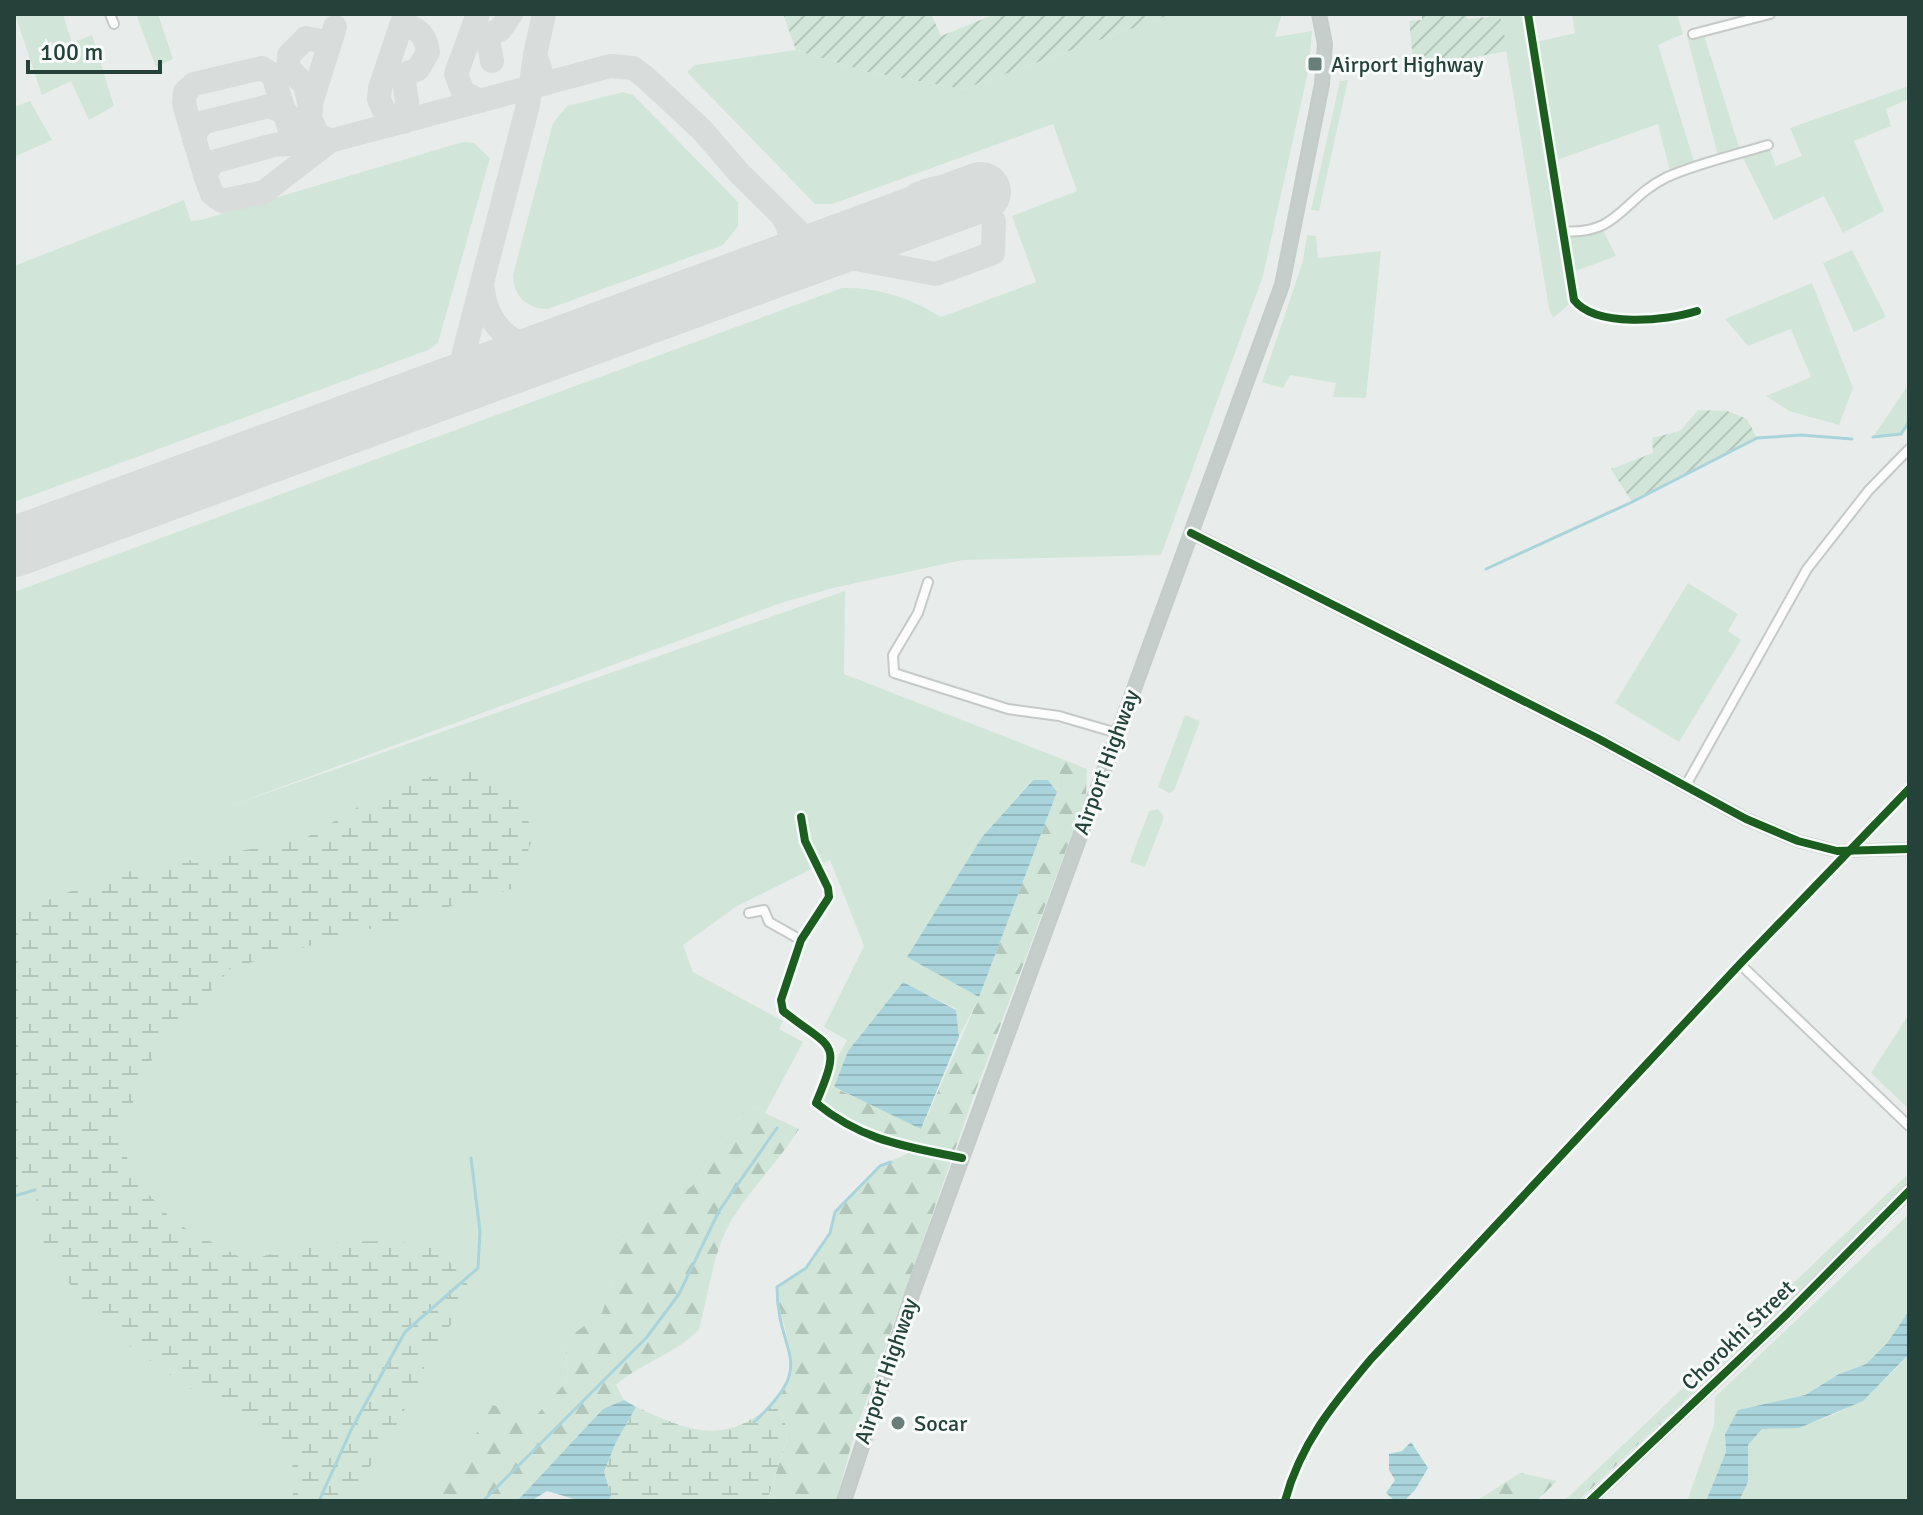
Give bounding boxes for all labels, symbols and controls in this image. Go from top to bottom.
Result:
scale bar [28,24,160,74]
text: 100 m [40,37,103,67]
place label: Airport Highway [1331,51,1484,78]
marker: Airport Highway [1306,55,1324,73]
street label: Airport Highway [1067,685,1145,838]
street label: Chorokhi Street [1676,1274,1800,1396]
street label: Airport Highway [848,1294,924,1448]
place label: Socar [914,1410,967,1437]
marker: Socar [889,1414,907,1432]

